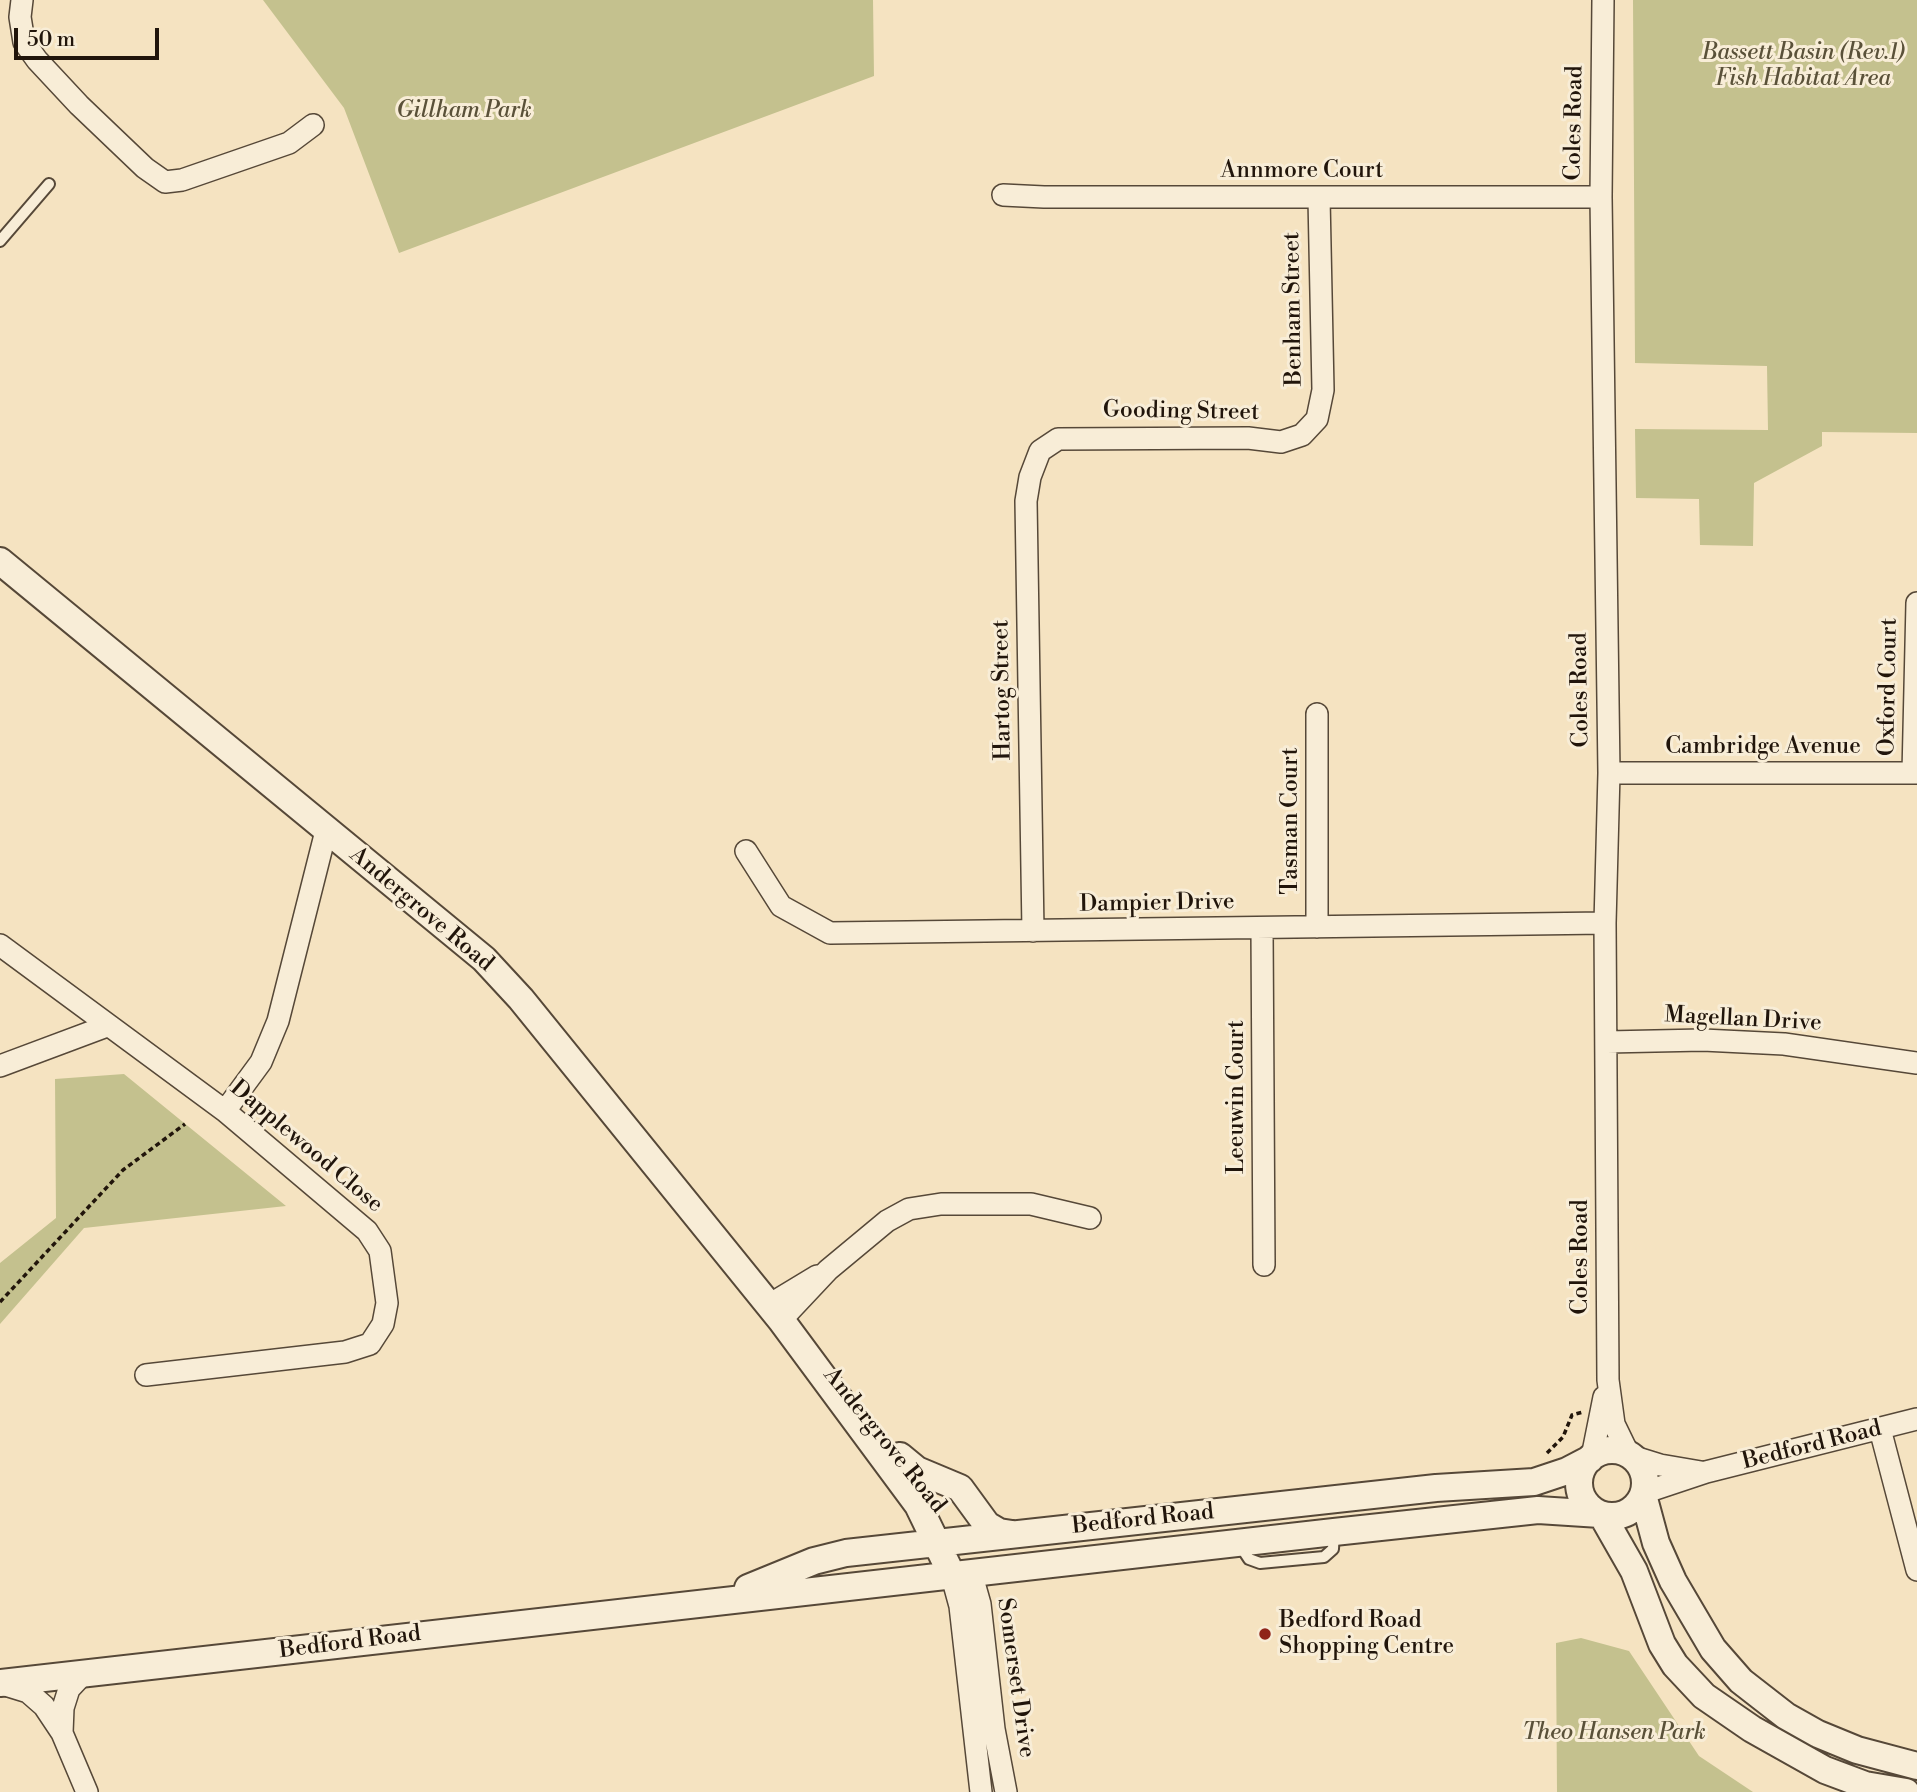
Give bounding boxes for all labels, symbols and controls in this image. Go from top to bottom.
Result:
scale bar [18,14,163,58]
text: 50 m [27,27,75,53]
park label: Bassett Basin (Rev.1) Fish Habitat Area [1702,39,1904,93]
street label: Coles Road [1560,65,1590,181]
park label: Gillham Park [396,97,532,125]
street label: Annmore Court [1221,157,1383,185]
street label: Benham Street [1279,232,1309,386]
street label: Gooding Street [1103,397,1259,427]
street label: Oxford Court [1874,618,1904,756]
street label: Hartog Street [988,619,1018,761]
street label: Coles Road [1566,632,1596,748]
street label: Cambridge Avenue [1665,733,1861,761]
street label: Tasman Court [1277,747,1305,895]
street label: Andergrove Road [343,842,499,978]
street label: Dampier Drive [1079,889,1235,919]
street label: Magellan Drive [1664,1002,1822,1038]
street label: Leeuwin Court [1223,1020,1251,1174]
street label: Dapplewood Close [224,1075,388,1219]
street label: Coles Road [1567,1199,1595,1315]
street label: Andergrove Road [817,1363,951,1519]
street label: Bedford Road [1740,1415,1884,1477]
street label: Bedford Road [1071,1499,1215,1541]
street label: Somerset Drive [990,1596,1040,1760]
place label: Bedford Road Shopping Centre [1279,1607,1454,1661]
street label: Bedford Road [278,1621,422,1665]
marker: Bedford Road Shopping Centre [1257,1626,1273,1642]
park label: Theo Hansen Park [1522,1719,1706,1747]

